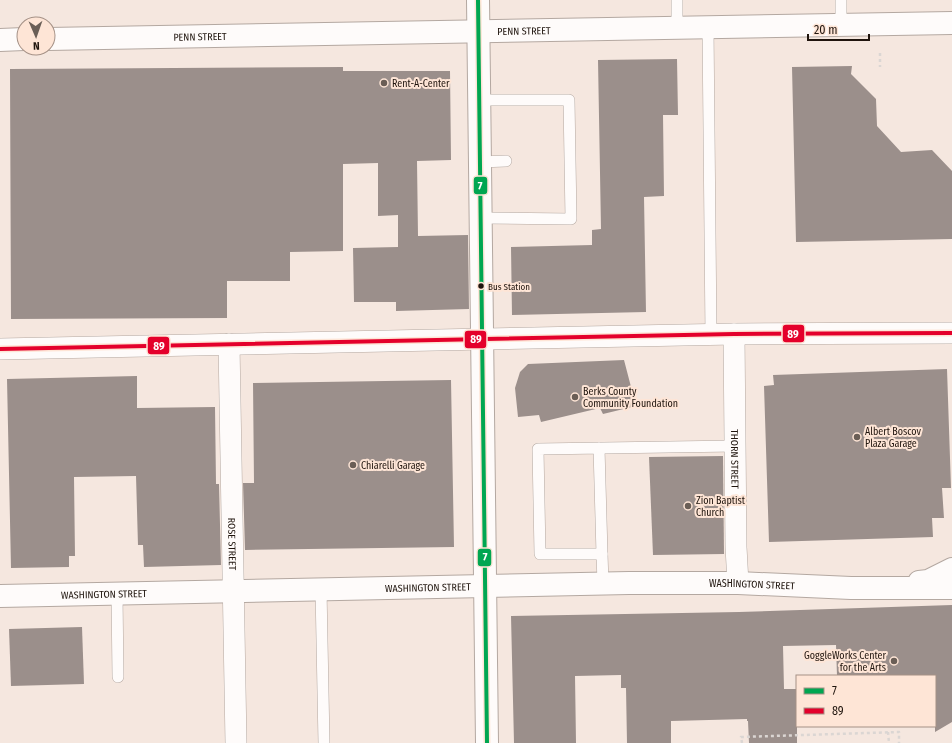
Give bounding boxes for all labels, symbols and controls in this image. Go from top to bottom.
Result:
north arrow [16,16,56,56]
scale bar [808,16,869,42]
text: 20 m [814,23,838,37]
street label: PENN STREET [497,25,551,38]
street label: PENN STREET [173,31,227,44]
text: N [33,39,40,52]
marker: Rent-A-Center [379,78,389,88]
place label: Rent-A-Center [392,78,450,90]
line badge: 7 [473,176,488,195]
text: 7 [478,180,483,193]
marker: Bus Station [476,281,486,291]
place label: Bus Station [488,282,530,292]
line badge: 89 [782,324,805,343]
text: 89 [787,328,799,341]
line badge: 89 [464,330,487,349]
text: 89 [470,333,482,346]
line badge: 89 [147,336,170,355]
text: 89 [153,340,165,353]
place label: Berks County Community Foundation [583,386,678,410]
marker: Berks County Community Foundation [570,392,580,402]
place label: Albert Boscov Plaza Garage [865,426,922,450]
street label: THORN STREET [728,429,740,489]
marker: Albert Boscov Plaza Garage [852,432,862,442]
marker: Chiarelli Garage [348,460,358,470]
place label: Chiarelli Garage [361,460,425,472]
place label: Zion Baptist Church [696,495,746,519]
marker: Zion Baptist Church [683,501,693,511]
street label: ROSE STREET [225,518,238,571]
line badge: 7 [477,548,492,567]
text: 7 [483,551,488,564]
street label: WASHINGTON STREET [709,578,795,593]
street label: WASHINGTON STREET [385,581,471,595]
street label: WASHINGTON STREET [61,588,147,602]
place label: GoggleWorks Center for the Arts [804,650,887,674]
marker: GoggleWorks Center for the Arts [889,656,899,666]
legend [796,675,936,727]
text: 7 [832,684,837,698]
text: 89 [832,704,844,718]

